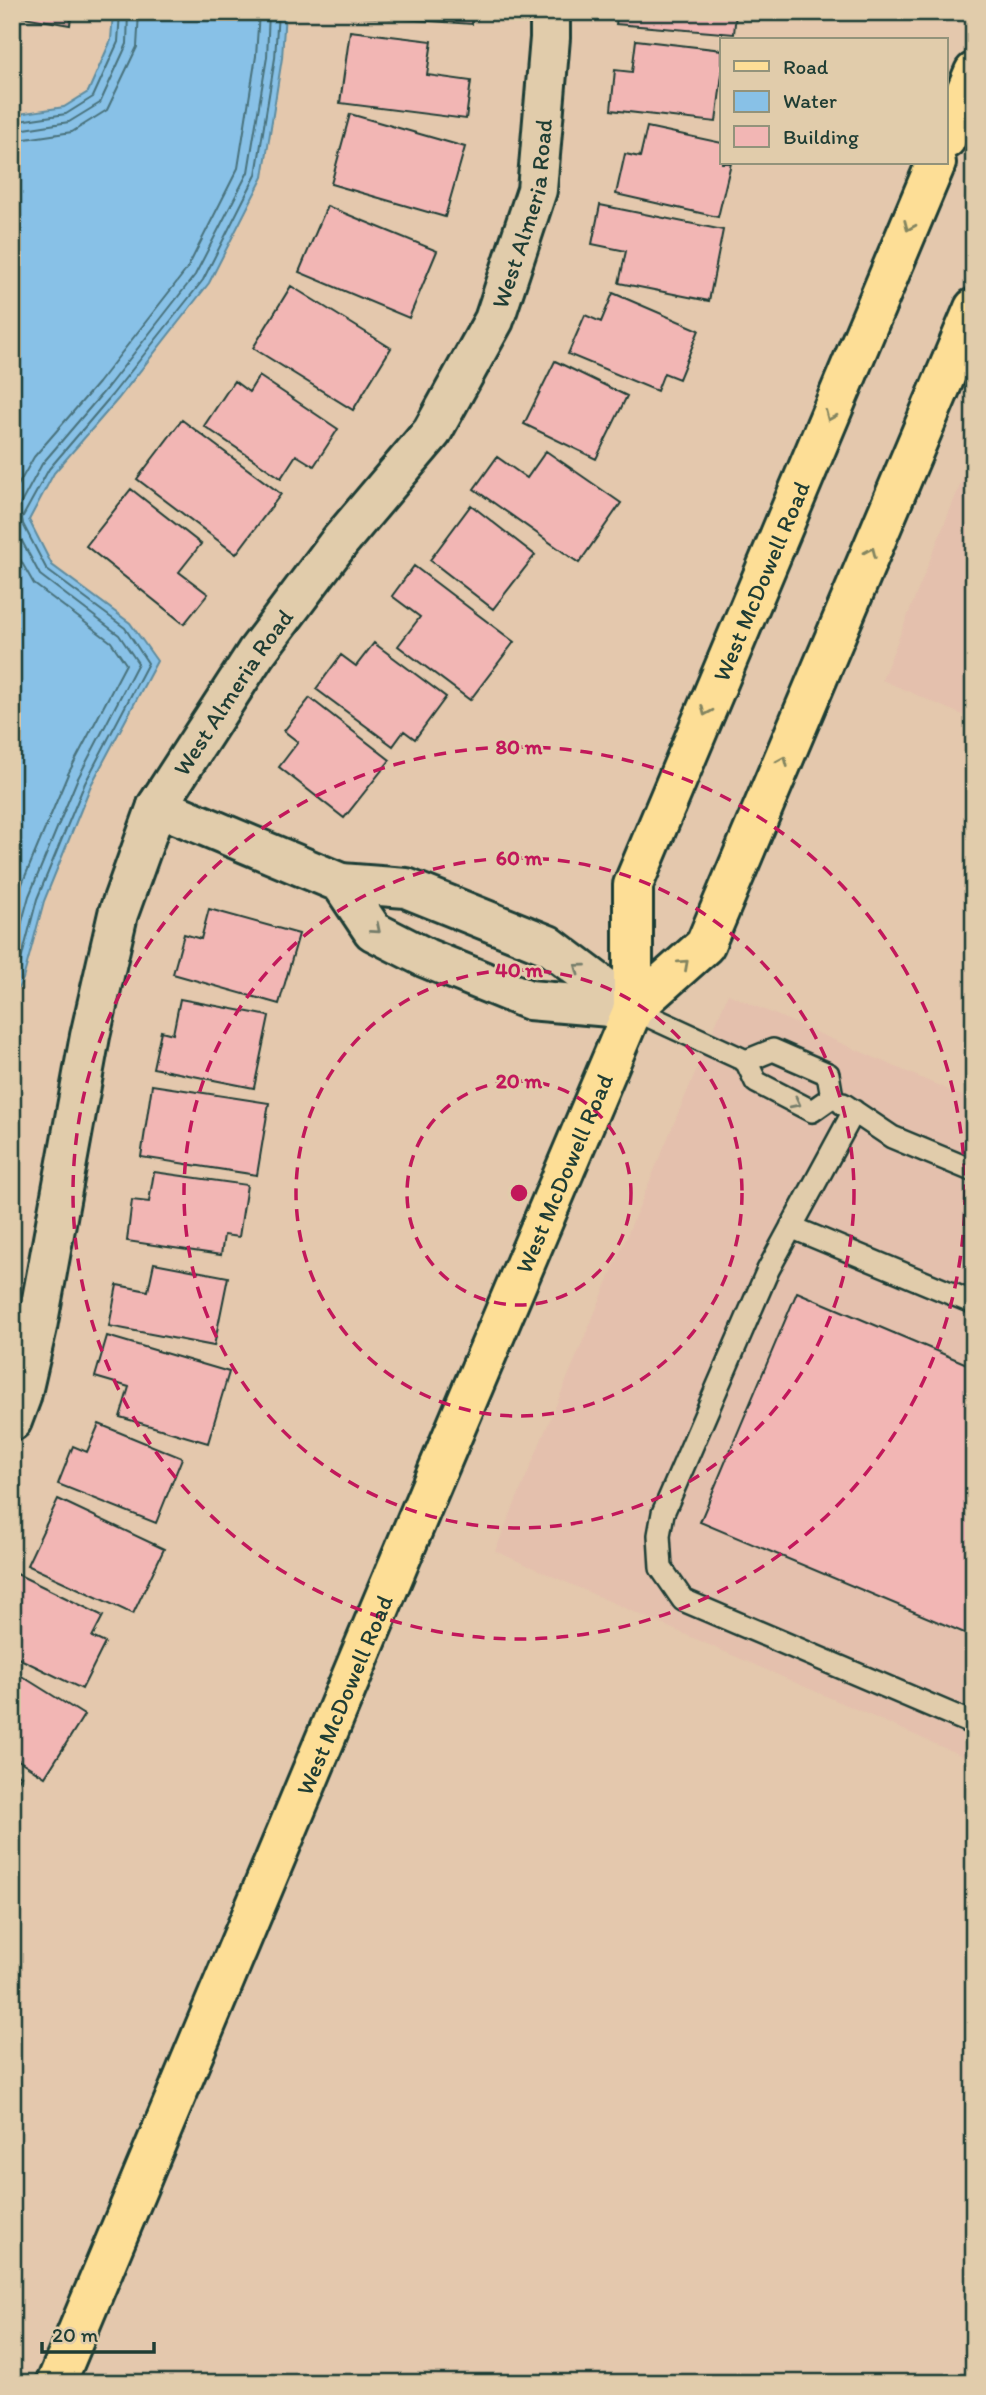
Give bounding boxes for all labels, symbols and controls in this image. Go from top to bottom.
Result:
legend [720,38,948,164]
text: Road [783,54,829,79]
text: Water [783,88,837,113]
street label: West Almeria Road [484,118,558,312]
text: Building [783,124,859,149]
one-way arrow [904,219,918,231]
one-way arrow [824,408,838,421]
street label: West McDowell Road [706,477,815,685]
one-way arrow [863,546,877,559]
street label: West Almeria Road [166,603,299,781]
one-way arrow [701,704,715,716]
text: 80 m [496,734,543,759]
one-way arrow [774,756,788,768]
text: 60 m [496,845,543,870]
one-way arrow [368,921,381,934]
text: 40 m [495,957,543,982]
one-way arrow [676,959,689,972]
one-way arrow [574,964,586,976]
text: 20 m [496,1068,543,1093]
street label: West McDowell Road [508,1069,619,1277]
one-way arrow [789,1095,801,1108]
centre of rings [507,1181,531,1205]
street label: West McDowell Road [289,1590,399,1799]
scale bar [42,2311,154,2355]
text: 20 m [52,2322,99,2347]

